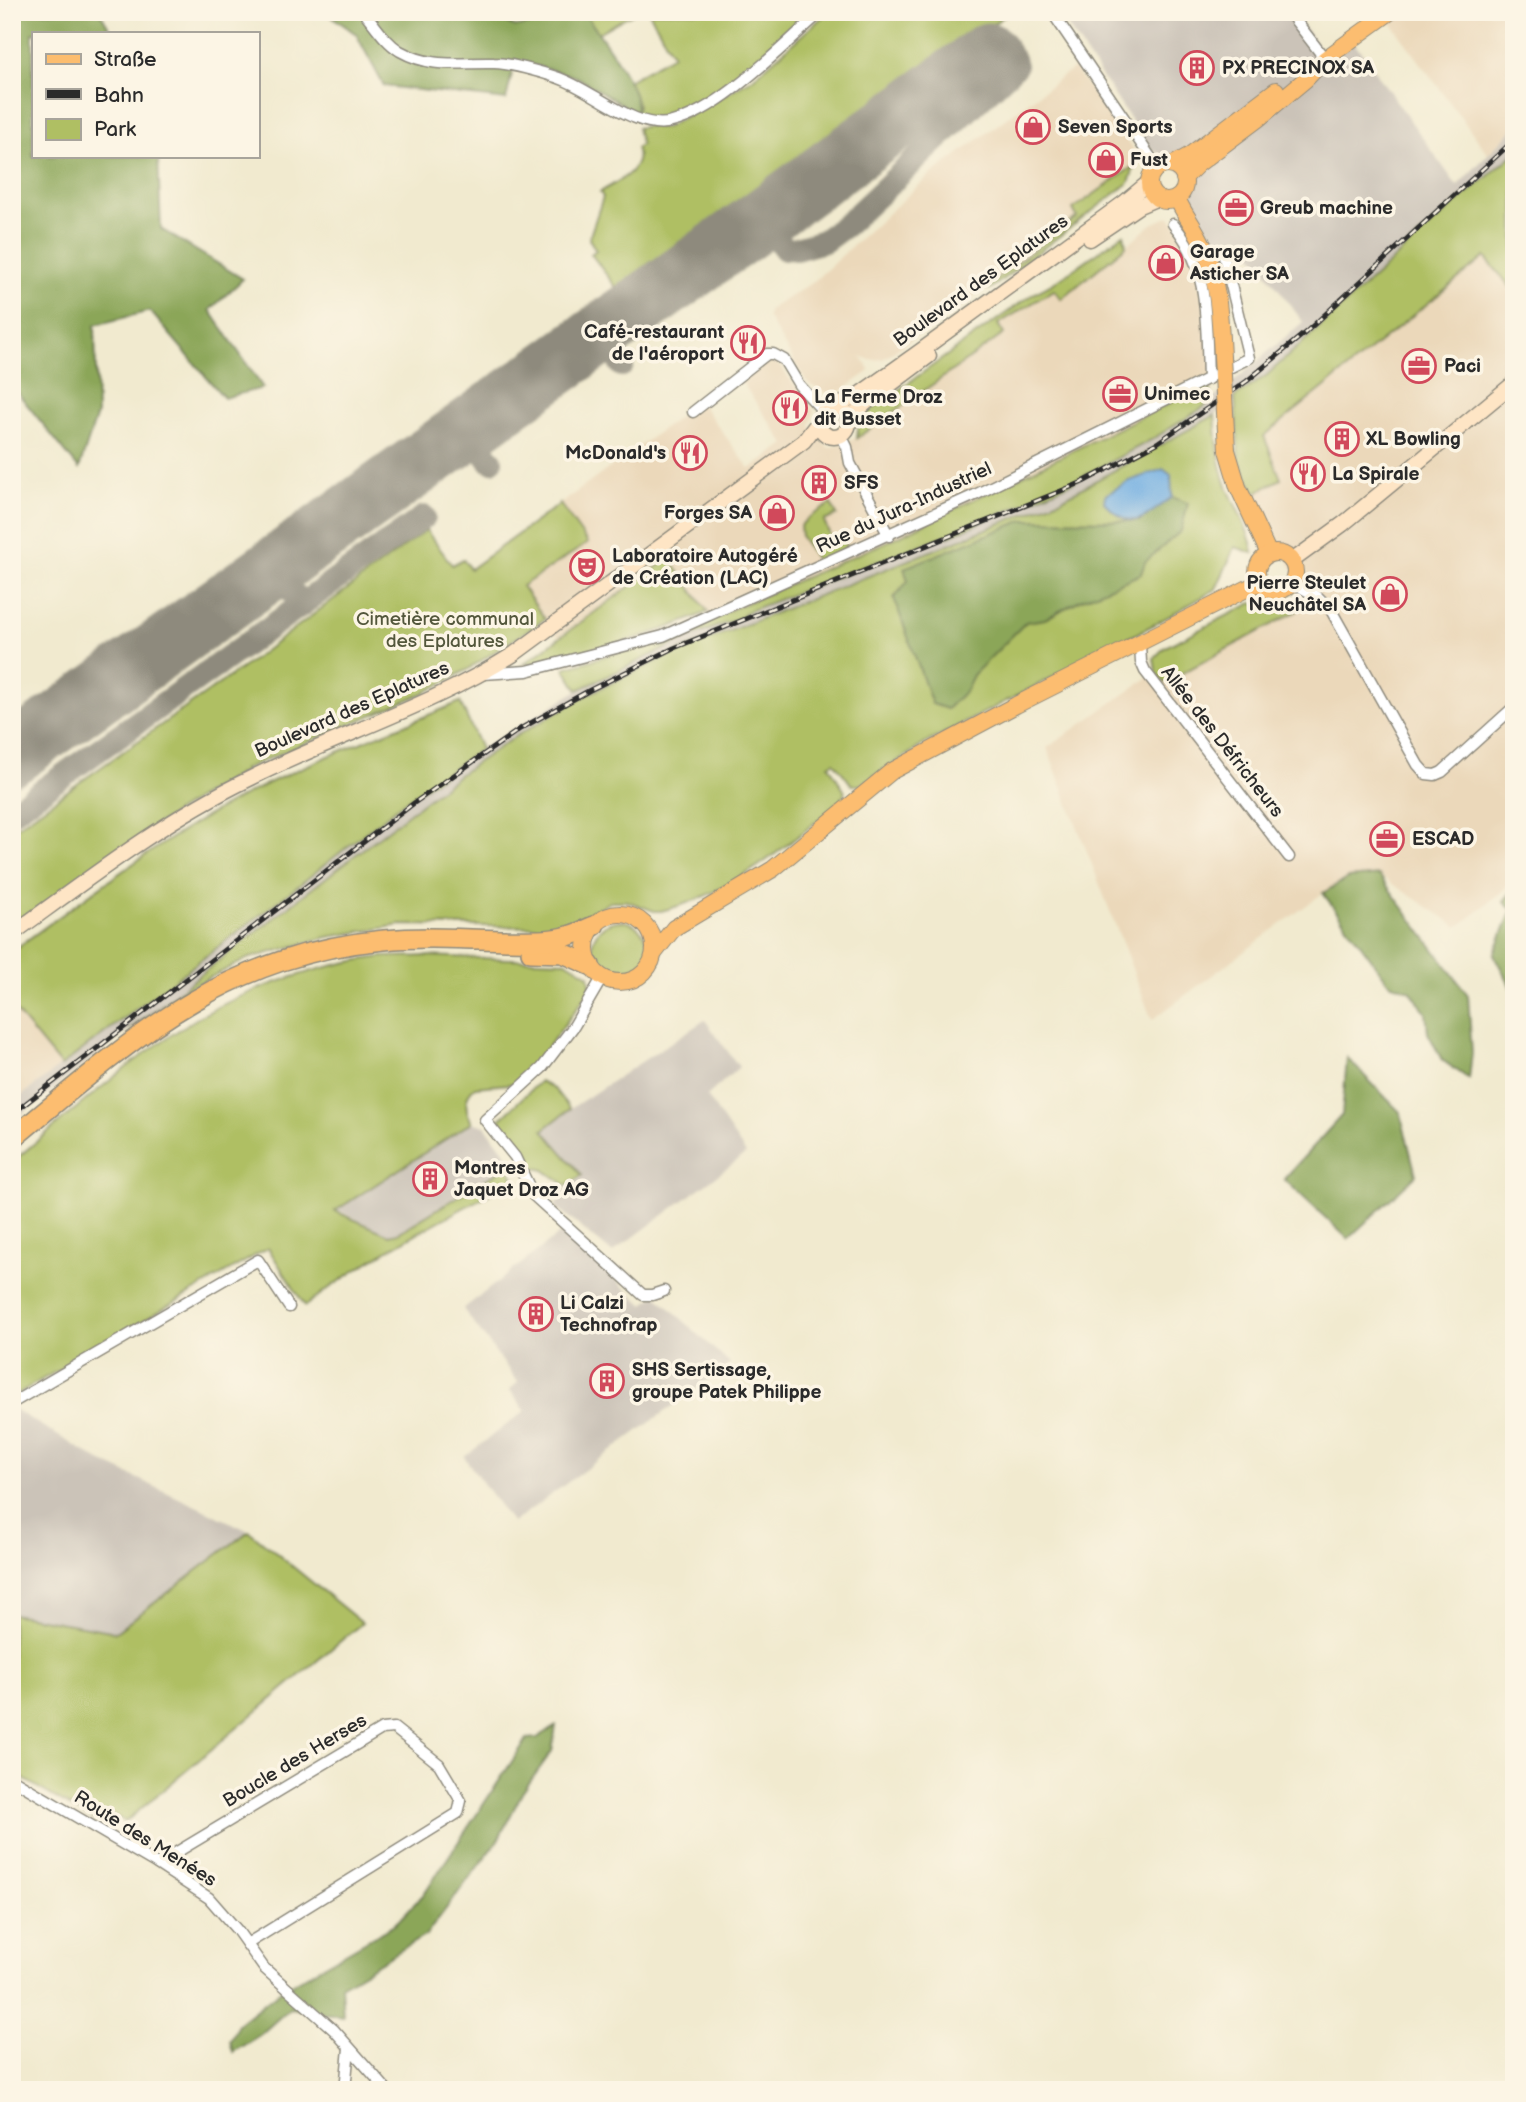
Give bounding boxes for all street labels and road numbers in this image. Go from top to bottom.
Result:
street label: Boulevard des Eplatures [889,210,1073,352]
street label: Rue du Jura-Industriel [813,457,995,559]
street label: Boulevard des Eplatures [251,657,453,763]
street label: Allée des Défricheurs [1156,662,1288,822]
street label: Boucle des Herses [219,1709,371,1813]
street label: Route des Menées [70,1786,220,1892]

